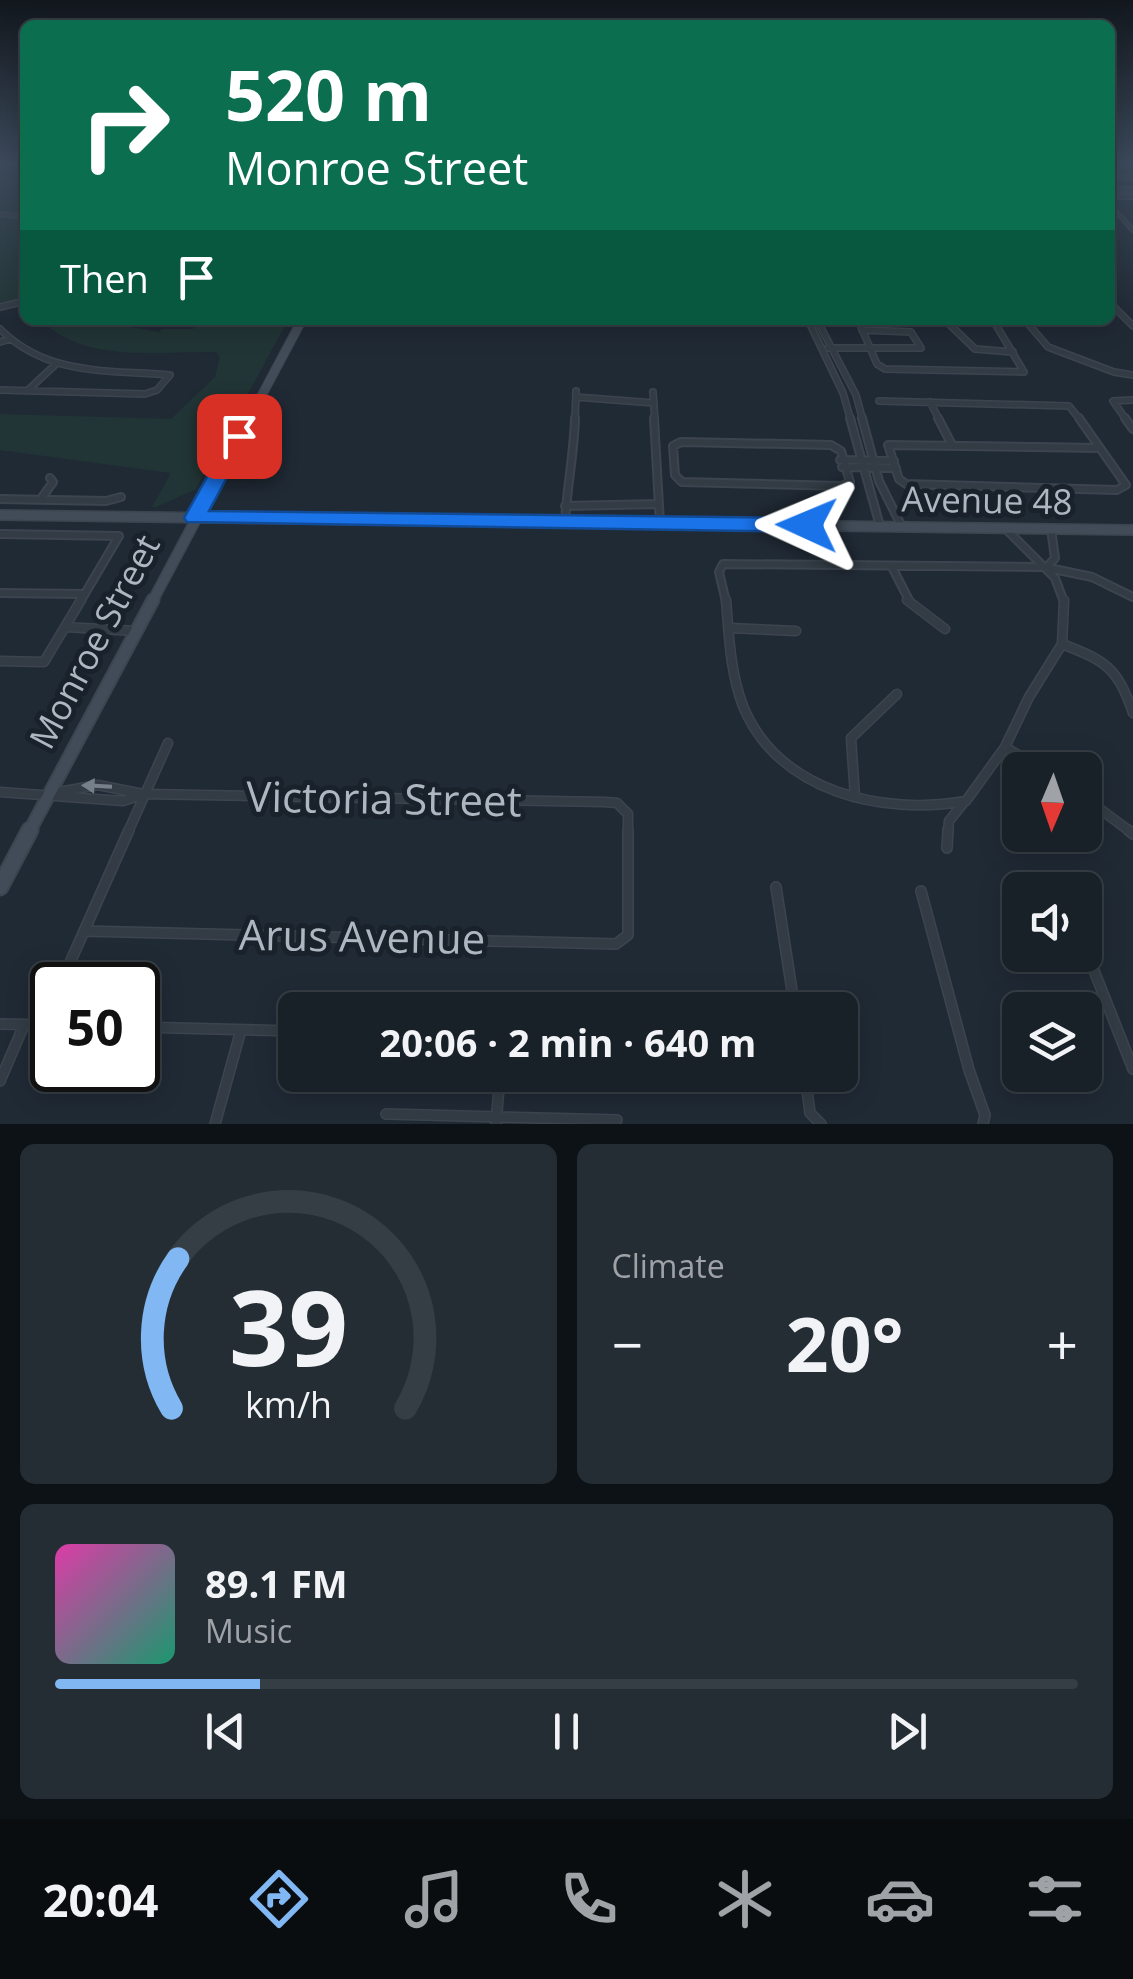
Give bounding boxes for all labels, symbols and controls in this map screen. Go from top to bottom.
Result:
text: 520 m [225,46,432,142]
icon: right [60,60,190,190]
text: Monroe Street [225,137,528,198]
icon: arrive [169,250,224,305]
text: Then [60,252,149,304]
pin [197,394,282,479]
icon: arrive [212,409,267,464]
position arrow [755,473,859,577]
street label: Avenue 48 [901,475,1073,524]
street label: Monroe Street [18,526,170,756]
north arrow [1002,752,1102,852]
map controls [1002,752,1102,1092]
street label: Victoria Street [246,767,522,828]
one-way arrow [80,778,112,794]
button: sound [1002,872,1102,972]
street label: Arus Avenue [238,905,486,966]
speed limit sign: 50 [30,962,160,1092]
button: layers [1002,992,1102,1092]
text: 20:06 · 2 min · 640 m [380,1016,756,1068]
text: Climate [612,1244,725,1287]
text: 39 [229,1255,348,1396]
text: 20° [786,1292,904,1394]
text: − [612,1306,643,1381]
text: + [1047,1306,1078,1381]
text: km/h [245,1380,332,1428]
text: 89.1 FM [205,1557,348,1609]
text: Music [205,1609,292,1652]
icon: previous [198,1704,253,1759]
icon: pause [539,1704,594,1759]
icon: next [880,1704,935,1759]
icon: directions [244,1864,314,1934]
icon: music [399,1864,469,1934]
icon: phone [554,1864,624,1934]
icon: climate [710,1864,780,1934]
icon: car [865,1864,935,1934]
icon: filters [1020,1864,1090,1934]
text: 20:04 [43,1869,158,1930]

